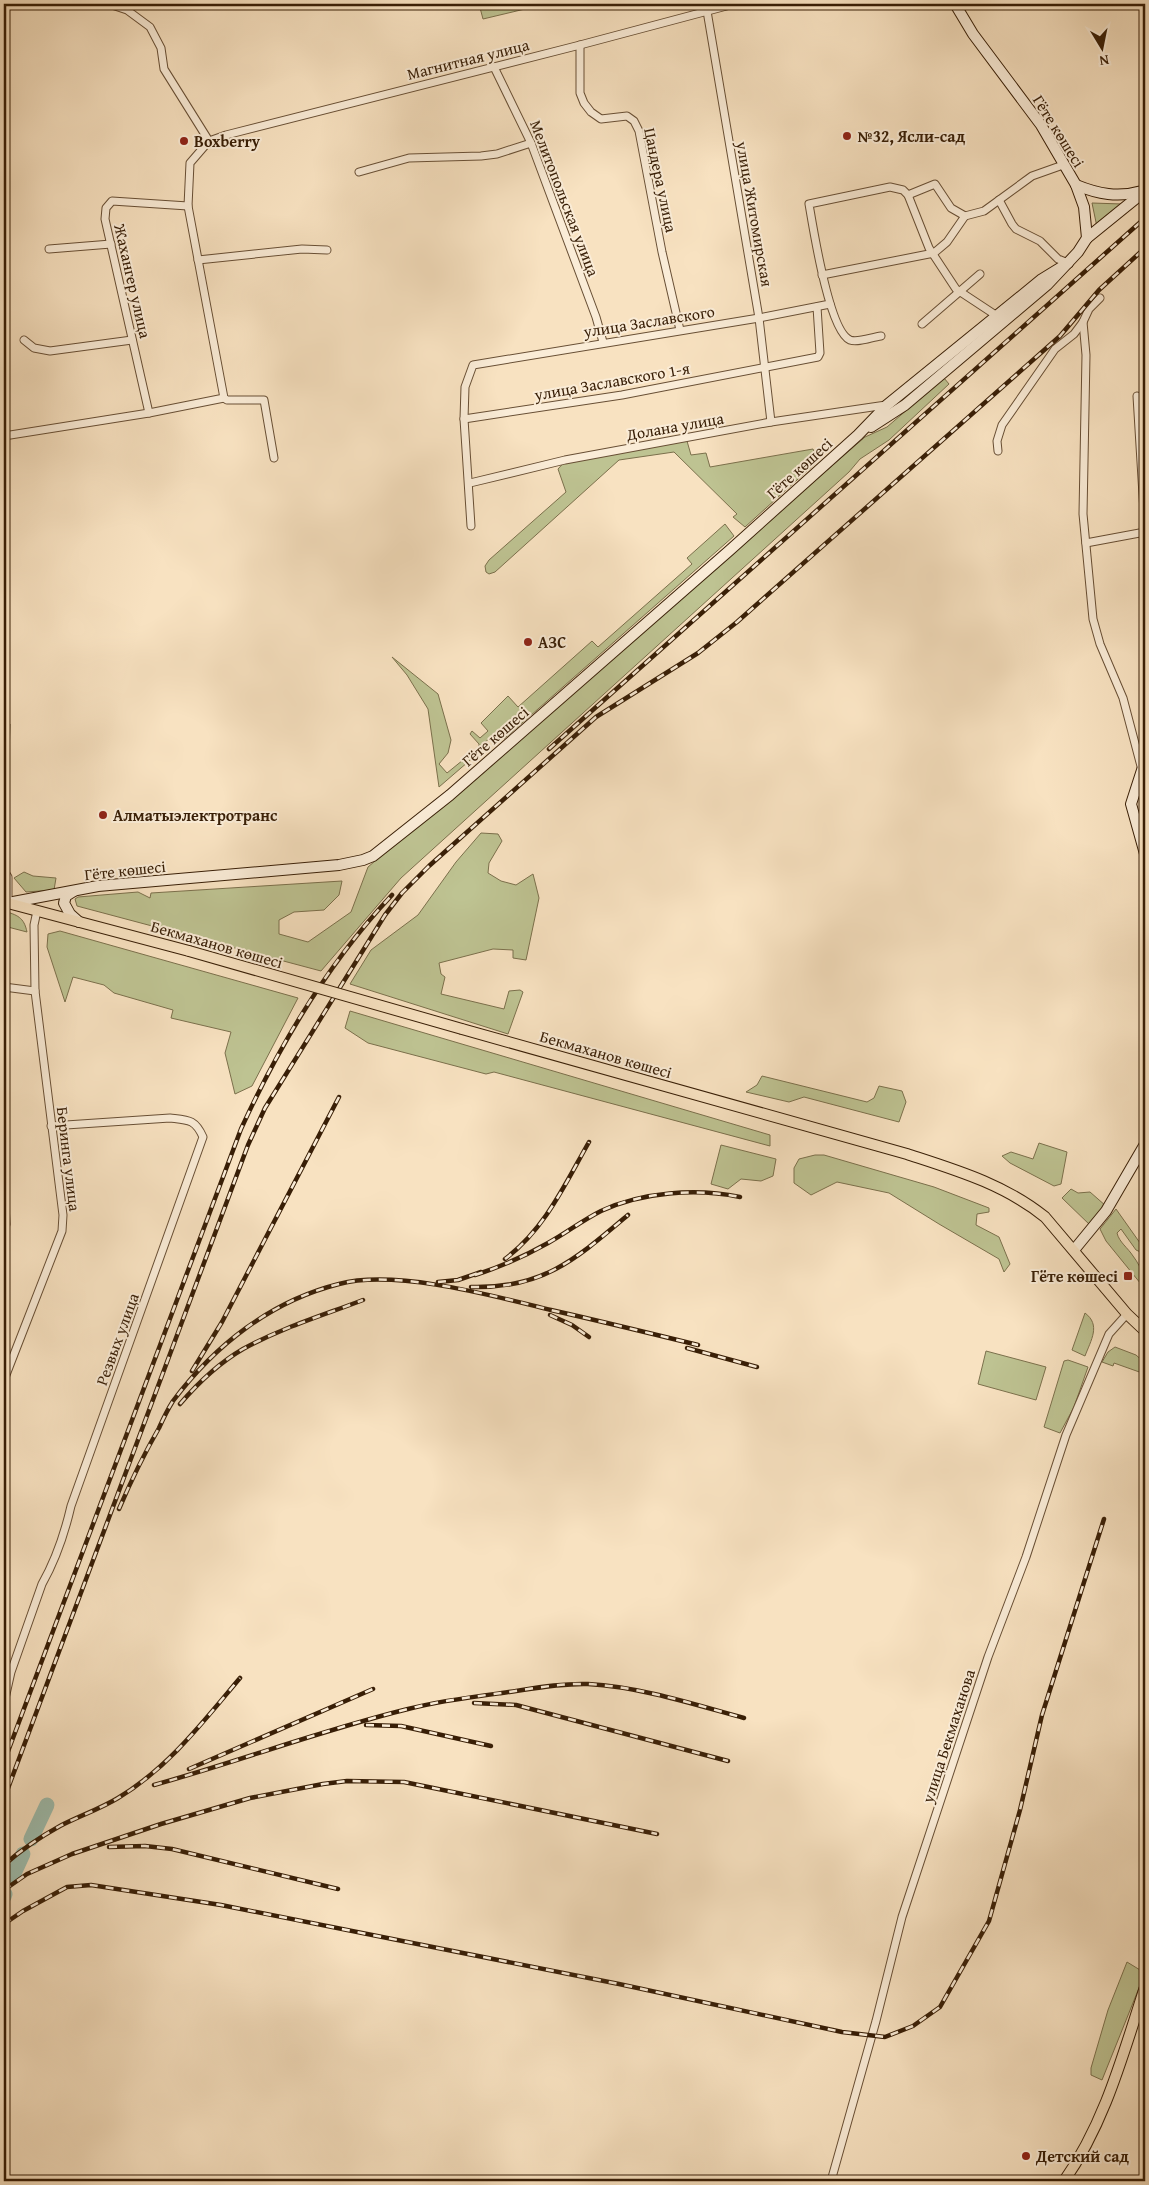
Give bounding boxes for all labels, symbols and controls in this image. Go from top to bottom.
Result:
north arrow [1076,22,1126,72]
street label: Магнитная улица [404,32,532,86]
text: N [1097,50,1111,72]
street label: Гёте көшесі [1027,90,1091,172]
street label: Мелитопольская улица [524,116,606,280]
place label: №32, Ясли-сад [857,124,965,148]
street label: Цандера улица [638,125,684,235]
place label: Boxberry [194,129,261,153]
marker: №32, Ясли-сад [841,130,853,142]
marker: Boxberry [178,135,190,147]
street label: улица Житомирская [730,139,780,289]
street label: Жахангер улица [108,221,158,341]
street label: улица Заславского [581,299,716,343]
street label: улица Заславского 1-я [531,356,692,407]
street label: Долана улица [623,406,726,447]
street label: Гёте көшесі [761,431,838,504]
place label: АЗС [538,630,566,654]
marker: АЗС [522,636,534,648]
street label: Гёте көшесі [456,700,534,772]
place label: Алматыэлектротранс [113,803,278,827]
marker: Алматыэлектротранс [97,809,109,821]
street label: Гёте көшесі [83,854,167,886]
street label: Бекмаханов көшесі [148,914,286,974]
street label: Бекмаханов көшесі [537,1024,675,1084]
street label: Беринга улица [51,1105,87,1213]
place label: Гёте көшесі [1031,1264,1118,1288]
marker: Гёте көшесі [1122,1270,1134,1282]
street label: Резвых улица [89,1289,145,1389]
street label: улица Бекмаханова [915,1666,981,1807]
place label: Детский сад [1035,2144,1129,2168]
marker: Детский сад [1020,2150,1032,2162]

